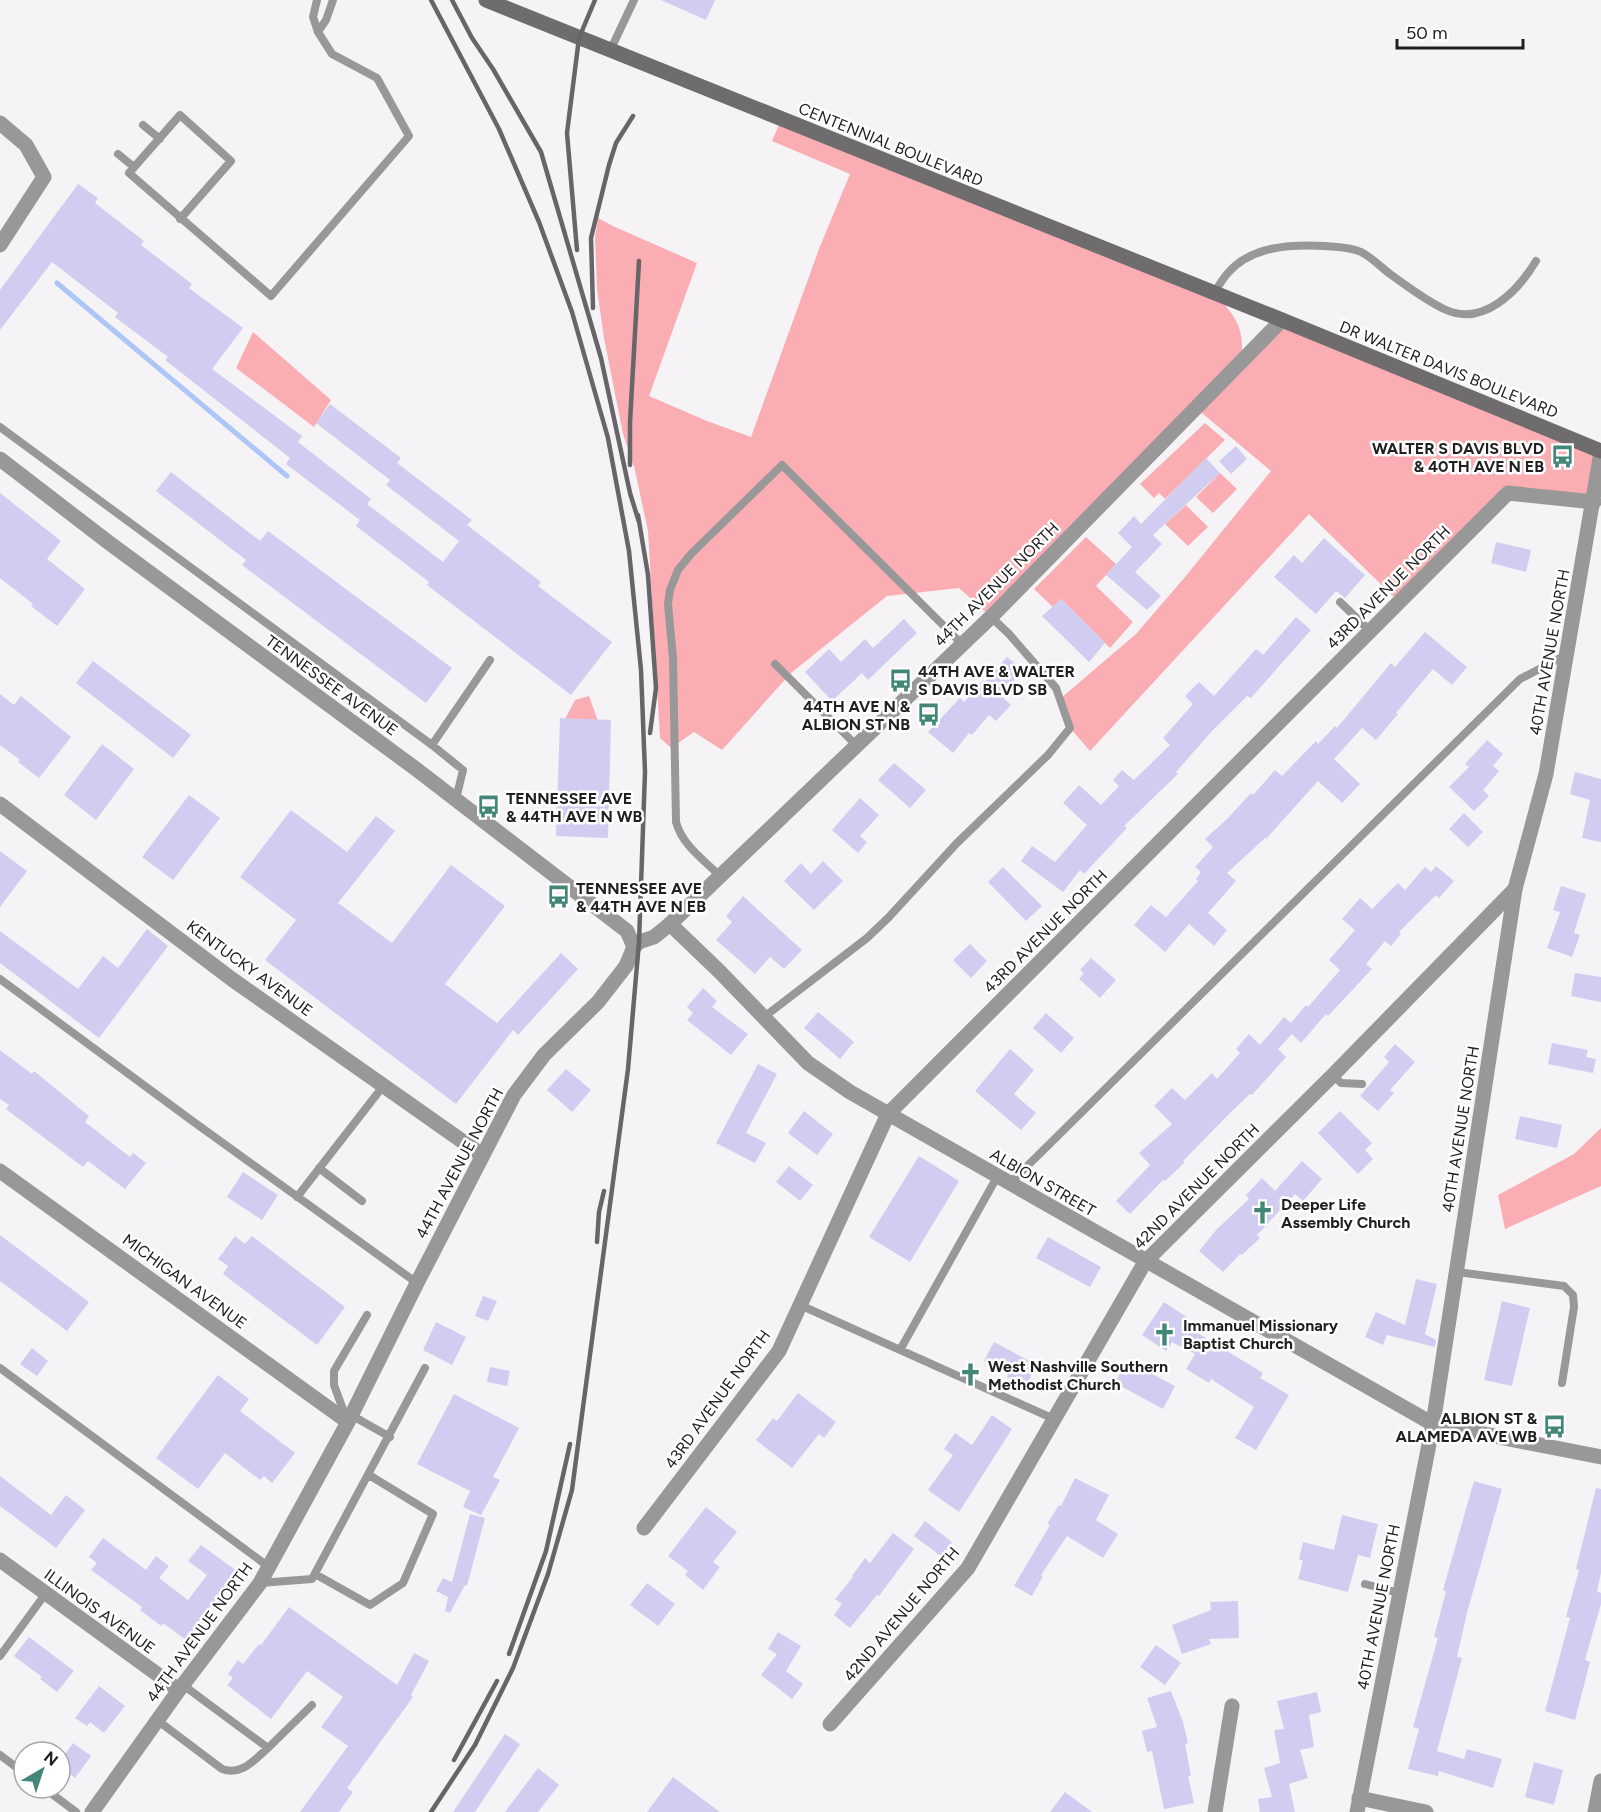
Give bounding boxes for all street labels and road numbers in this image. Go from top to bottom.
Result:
street label: CENTENNIAL BOULEVARD [796,99,986,190]
street label: DR WALTER DAVIS BOULEVARD [1337,317,1561,422]
street label: 44TH AVENUE NORTH [930,518,1063,651]
street label: 43RD AVENUE NORTH [1323,522,1454,653]
street label: 40TH AVENUE NORTH [1526,568,1573,737]
street label: TENNESSEE AVENUE [262,631,402,740]
street label: 43RD AVENUE NORTH [980,866,1111,997]
street label: KENTUCKY AVENUE [183,916,316,1020]
street label: 40TH AVENUE NORTH [1438,1044,1483,1214]
street label: 44TH AVENUE NORTH [412,1085,507,1242]
street label: 42ND AVENUE NORTH [1130,1120,1263,1253]
street label: ALBION STREET [987,1145,1099,1220]
street label: MICHIGAN AVENUE [119,1230,251,1333]
street label: 43RD AVENUE NORTH [661,1326,774,1472]
street label: 40TH AVENUE NORTH [1353,1523,1404,1692]
street label: 42ND AVENUE NORTH [840,1543,963,1685]
street label: 44TH AVENUE NORTH [142,1559,256,1706]
street label: ILLINOIS AVENUE [41,1565,159,1658]

